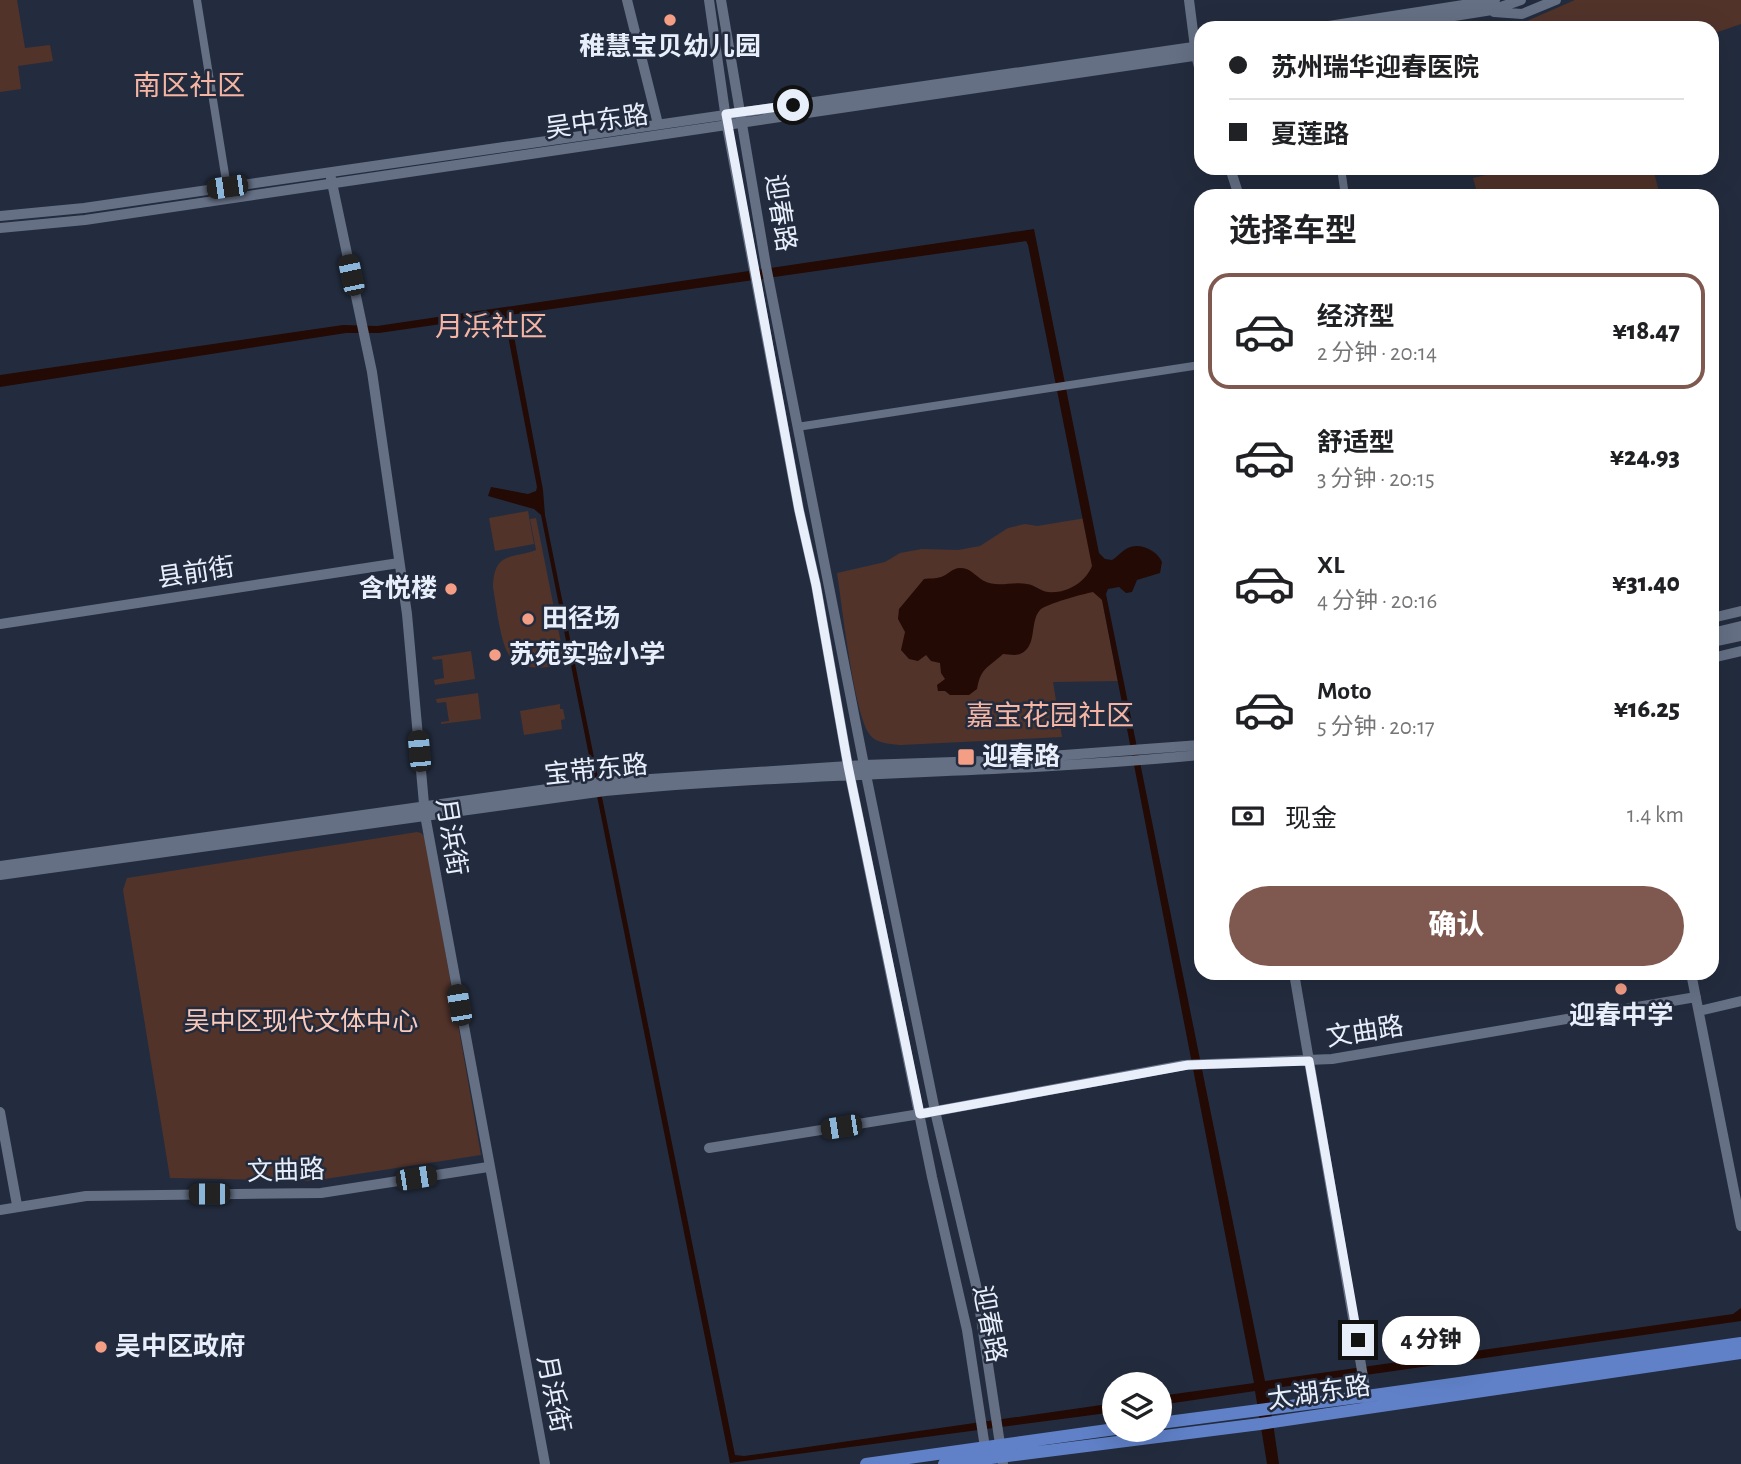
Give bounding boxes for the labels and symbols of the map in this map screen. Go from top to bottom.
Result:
marker: 稚慧宝贝幼儿园 [662,12,678,28]
place label: 稚慧宝贝幼儿园 [579,32,761,60]
district label: 南区社区 [133,71,245,101]
route start [777,89,809,121]
street label: 吴中东路 [544,101,650,142]
street label: 迎春路 [761,172,800,254]
car [205,174,250,200]
car [337,252,366,298]
district label: 月浜社区 [435,312,547,342]
street label: 县前街 [155,553,237,592]
place label: 含悦楼 [359,574,437,602]
marker: 含悦楼 [443,581,459,597]
place label: 田径场 [542,604,620,632]
marker: 田径场 [520,611,536,627]
place label: 苏苑实验小学 [509,640,665,668]
marker: 苏苑实验小学 [487,647,503,663]
district label: 嘉宝花园社区 [966,701,1134,731]
car [407,729,432,773]
place label: 迎春路 [982,742,1060,770]
marker: 迎春路 [956,747,976,767]
street label: 宝带东路 [543,750,649,788]
street label: 月浜街 [432,796,471,878]
marker: 迎春中学 [1613,981,1629,997]
car [446,982,473,1028]
place label: 迎春中学 [1569,1001,1673,1029]
park label: 吴中区现代文体中心 [184,1008,418,1035]
street label: 文曲路 [1324,1012,1406,1051]
car [819,1113,864,1141]
street label: 文曲路 [247,1156,325,1185]
car [394,1164,439,1192]
car [189,1184,231,1205]
street label: 迎春路 [969,1283,1010,1365]
callout: 4 分钟 [1382,1316,1480,1364]
route end [1342,1324,1374,1356]
place label: 吴中区政府 [115,1332,245,1360]
marker: 吴中区政府 [93,1339,109,1355]
street label: 月浜街 [533,1353,574,1435]
street label: 太湖东路 [1266,1372,1372,1413]

